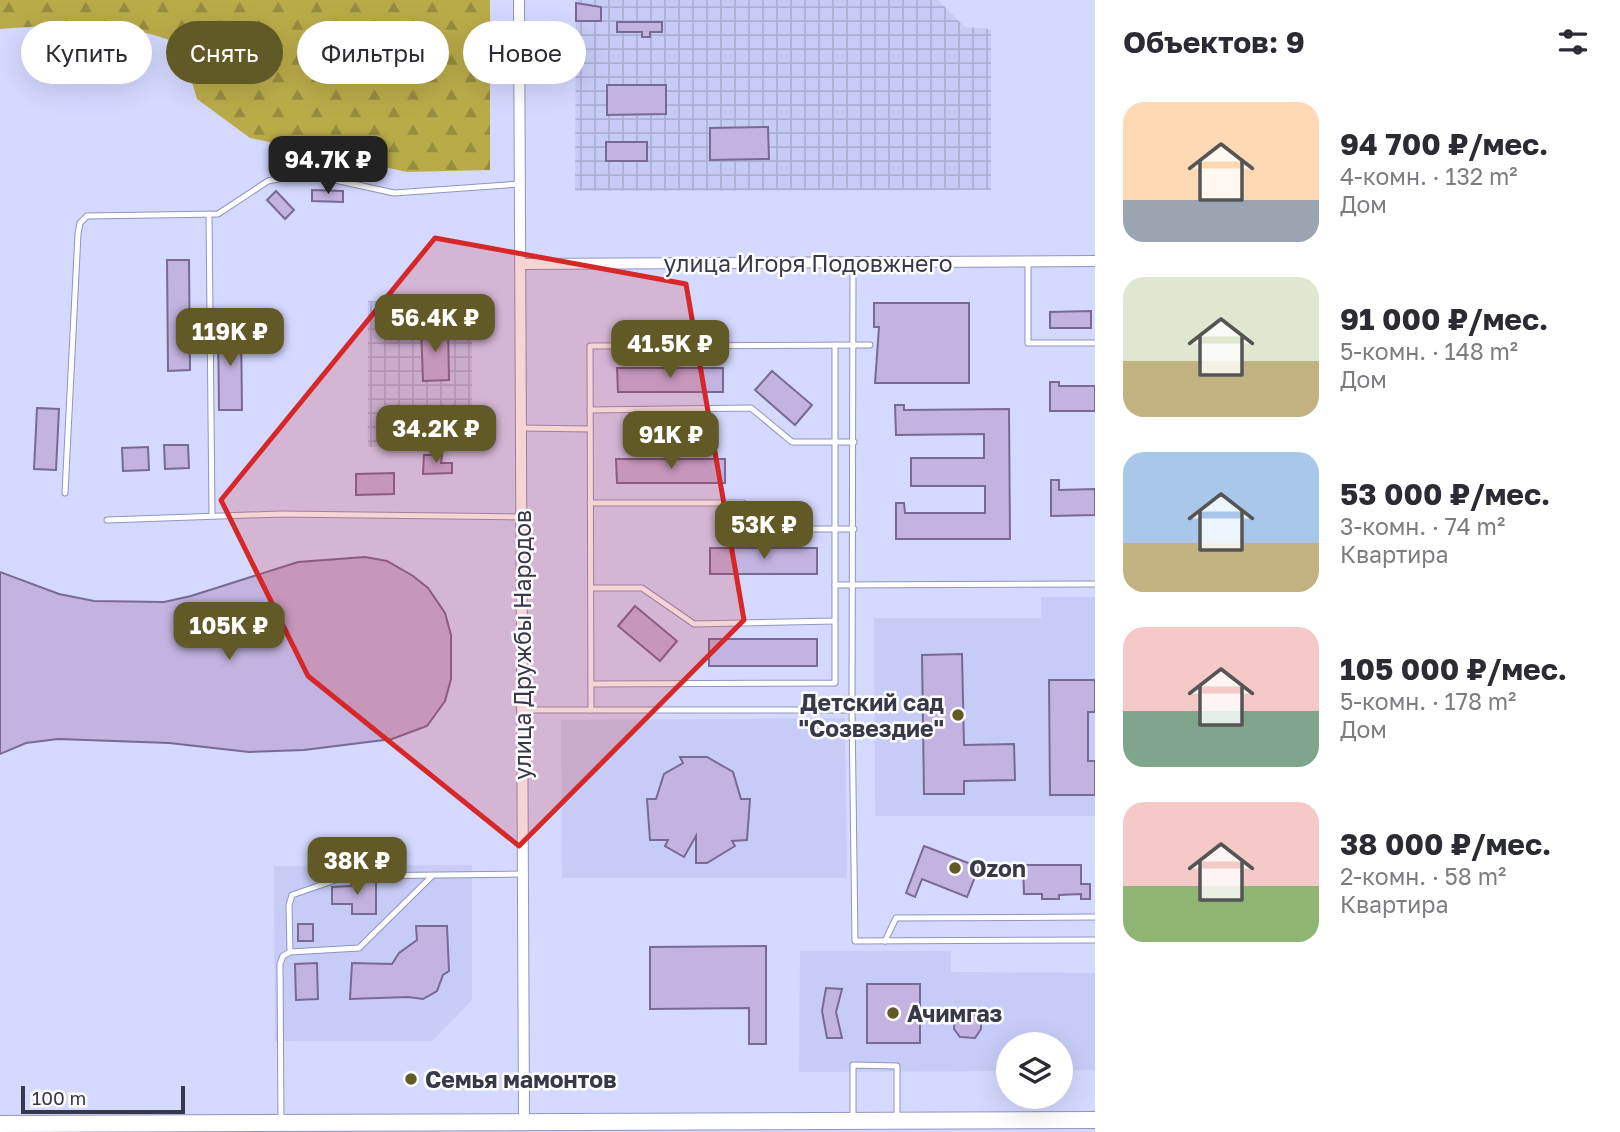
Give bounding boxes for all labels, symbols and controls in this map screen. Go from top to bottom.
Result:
chip: Купить [21,21,152,84]
chip: Снять [166,21,283,84]
chip: Фильтры [297,21,449,84]
chip: Новое [463,21,586,84]
icon: filters [1554,23,1592,61]
text: Объектов: 9 [1123,24,1305,60]
text: 94 700 ₽/мес. [1340,126,1548,162]
icon: home [1179,130,1263,214]
pin: 94.7K ₽ [263,136,393,196]
text: 94.7K ₽ [285,145,371,173]
text: 4-комн. · 132 m² [1340,162,1518,190]
text: Дом [1340,190,1387,218]
street label: улица Игоря Подовжнего [664,249,953,277]
pin: 56.4K ₽ [370,294,500,354]
text: 91 000 ₽/мес. [1340,301,1548,337]
text: 56.4K ₽ [391,303,479,331]
icon: home [1179,305,1263,389]
pin: 119K ₽ [173,308,287,368]
text: 119K ₽ [192,317,268,345]
pin: 41.5K ₽ [605,320,735,380]
text: 41.5K ₽ [627,329,713,357]
text: 5-комн. · 148 m² [1340,337,1518,365]
text: Дом [1340,365,1387,393]
pin: 34.2K ₽ [371,406,501,465]
pin: 91K ₽ [622,412,720,471]
text: 34.2K ₽ [392,414,480,442]
text: 91K ₽ [639,420,703,448]
text: 53 000 ₽/мес. [1340,476,1550,512]
icon: home [1179,480,1263,564]
pin: 53K ₽ [715,502,813,561]
street label: улица Дружбы Народов [508,510,536,780]
text: 53K ₽ [731,510,797,538]
text: 3-комн. · 74 m² [1340,512,1505,540]
text: Квартира [1340,540,1448,568]
pin: 105K ₽ [172,602,286,662]
text: 105K ₽ [190,611,268,639]
text: 105 000 ₽/мес. [1340,651,1567,687]
icon: home [1179,655,1263,739]
text: 5-комн. · 178 m² [1340,687,1516,715]
place label: Детский сад "Созвездие" [798,688,944,742]
marker: Детский сад "Созвездие" [950,707,966,723]
text: Дом [1340,715,1387,743]
text: 38 000 ₽/мес. [1340,826,1551,862]
icon: home [1179,830,1263,914]
pin: 38K ₽ [308,838,406,897]
text: 38K ₽ [324,846,390,874]
place label: Ozon [969,854,1026,882]
marker: Ozon [947,860,963,876]
text: 2-комн. · 58 m² [1340,862,1506,890]
text: Квартира [1340,890,1448,918]
place label: Ачимгаз [907,999,1002,1027]
marker: Ачимгаз [885,1005,901,1021]
map controls [996,1032,1073,1109]
button: layers [996,1032,1073,1109]
place label: Семья мамонтов [425,1065,616,1093]
marker: Семья мамонтов [403,1071,419,1087]
scale bar [21,1083,186,1115]
text: 100 m [32,1086,86,1109]

